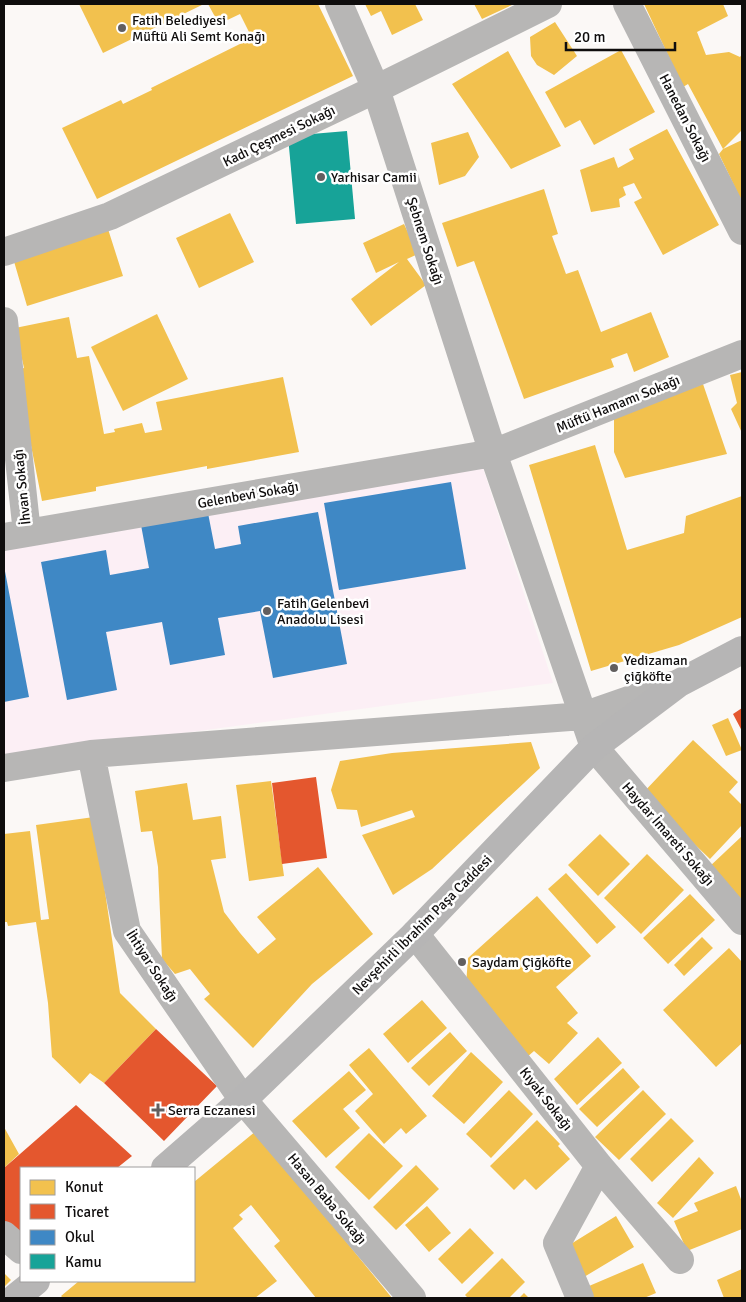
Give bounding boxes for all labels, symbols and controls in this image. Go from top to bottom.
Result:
place label: Fatih Belediyesi Müftü Ali Semt Konağı [132,12,265,45]
scale bar [566,20,675,52]
marker: Fatih Belediyesi Müftü Ali Semt Konağı [116,22,128,34]
text: 20 m [574,28,605,46]
street label: Hanedan Sokağı [655,71,715,165]
street label: Kadı Çeşmesi Sokağı [220,101,338,171]
place label: Yarhisar Camii [331,169,417,186]
marker: Yarhisar Camii [315,171,327,183]
street label: Şebnem Sokağı [403,195,447,287]
street label: Müftü Hamamı Sokağı [554,371,682,437]
street label: İhvan Sokağı [10,448,34,526]
street label: Gelenbevi Sokağı [196,478,300,512]
place label: Fatih Gelenbevi Anadolu Lisesi [277,595,369,628]
marker: Fatih Gelenbevi Anadolu Lisesi [261,605,273,617]
place label: Yedizaman çiğköfte [624,652,688,685]
marker: Yedizaman çiğköfte [608,662,620,674]
street label: Haydar İmareti Sokağı [618,779,718,889]
street label: Nevşehirli İbrahim Paşa Caddesi [349,852,495,998]
street label: İhtiyar Sokağı [122,927,182,1005]
place label: Saydam Çiğköfte [472,954,571,971]
marker: Saydam Çiğköfte [456,956,468,968]
street label: Kıyak Sokağı [516,1064,576,1134]
place label: Serra Eczanesi [168,1102,255,1119]
marker: Serra Eczanesi [152,1104,164,1116]
street label: Hasan Baba Sokağı [284,1150,370,1248]
legend [20,1167,195,1282]
text: Konut [65,1178,103,1196]
text: Ticaret [65,1203,109,1221]
text: Okul [65,1228,95,1246]
text: Kamu [65,1253,102,1271]

